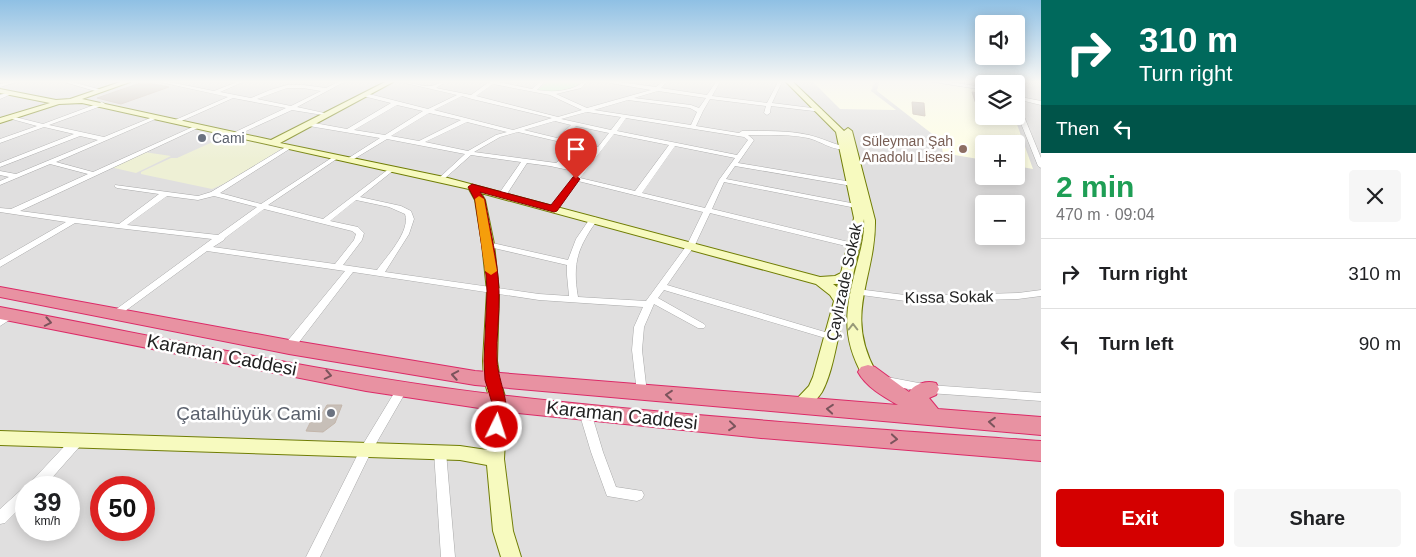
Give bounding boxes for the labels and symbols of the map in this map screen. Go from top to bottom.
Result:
pin [555,128,597,179]
place label: Cami [212,130,245,146]
marker: Cami [196,132,208,144]
place label: Süleyman Şah Anadolu Lisesi [862,133,953,165]
marker: Süleyman Şah Anadolu Lisesi [957,143,969,155]
street label: Çaylızade Sokak [823,221,865,342]
street label: Kıssa Sokak [904,288,995,306]
one-way arrow [43,317,52,327]
one-way arrow [848,323,858,330]
street label: Karaman Caddesi [145,330,299,380]
one-way arrow [323,370,332,380]
one-way arrow [450,370,459,380]
one-way arrow [664,390,672,401]
street label: Karaman Caddesi [545,397,699,433]
position arrow [470,400,522,452]
place label: Çatalhüyük Cami [176,403,321,424]
one-way arrow [826,403,834,414]
marker: Çatalhüyük Cami [325,407,337,419]
one-way arrow [988,417,996,428]
one-way arrow [728,420,736,431]
one-way arrow [890,434,898,445]
speed limit sign: 50 [90,476,155,541]

